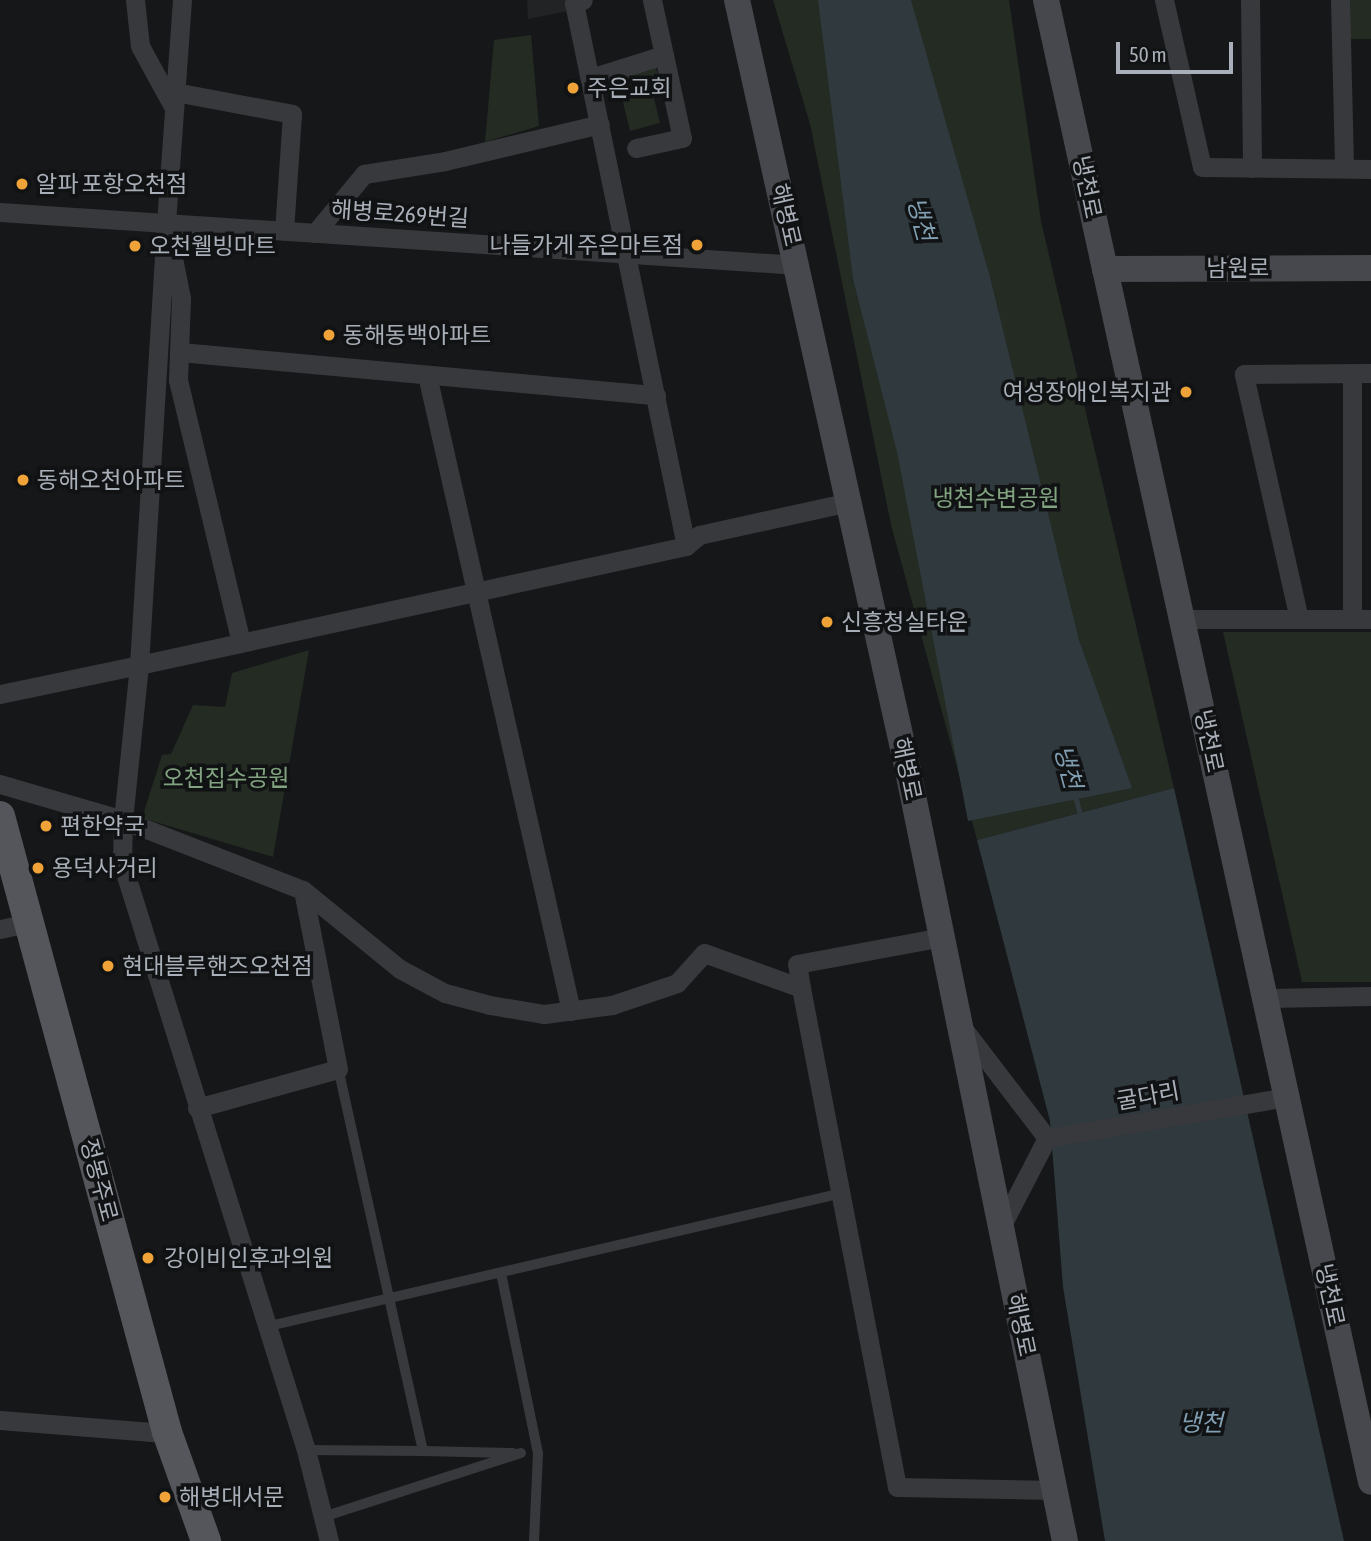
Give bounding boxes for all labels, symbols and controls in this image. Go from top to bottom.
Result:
scale bar [1119,28,1236,72]
text: 50 m [1129,42,1167,66]
place label: 주은교회 [587,74,672,102]
marker: 주은교회 [565,80,581,96]
street label: 냉천로 [1067,153,1107,221]
place label: 알파 포항오천점 [36,170,187,198]
marker: 알파 포항오천점 [14,176,30,192]
street label: 해병로 [765,181,807,249]
water label: 냉천 [901,194,941,244]
street label: 해병로269번길 [330,195,470,233]
place label: 나들가게 주은마트점 [489,231,683,259]
place label: 오천웰빙마트 [149,232,276,260]
marker: 나들가게 주은마트점 [689,237,705,253]
marker: 오천웰빙마트 [127,238,143,254]
street label: 남원로 [1206,254,1270,282]
place label: 동해동백아파트 [343,321,491,349]
marker: 동해동백아파트 [321,327,337,343]
place label: 여성장애인복지관 [1003,378,1172,406]
marker: 여성장애인복지관 [1178,384,1194,400]
place label: 동해오천아파트 [37,466,185,494]
marker: 동해오천아파트 [15,472,31,488]
park label: 냉천수변공원 [933,484,1059,512]
place label: 신흥청실타운 [841,608,968,636]
marker: 신흥청실타운 [819,614,835,630]
street label: 냉천로 [1189,707,1229,775]
street label: 해병로 [887,735,927,803]
water label: 냉천 [1048,742,1088,792]
park label: 오천집수공원 [163,764,289,792]
place label: 편한약국 [60,812,145,840]
marker: 편한약국 [38,818,54,834]
place label: 용덕사거리 [52,854,158,882]
marker: 용덕사거리 [30,860,46,876]
place label: 현대블루핸즈오천점 [122,952,312,980]
marker: 현대블루핸즈오천점 [100,958,116,974]
street label: 굴다리 [1114,1077,1182,1115]
street label: 정몽주로 [75,1136,123,1224]
place label: 강이비인후과의원 [164,1244,333,1272]
marker: 강이비인후과의원 [138,1248,158,1268]
street label: 냉천로 [1310,1261,1350,1329]
street label: 해병로 [1001,1291,1041,1359]
water label: 냉천 [1179,1409,1223,1437]
place label: 해병대서문 [179,1483,285,1511]
marker: 해병대서문 [157,1489,173,1505]

